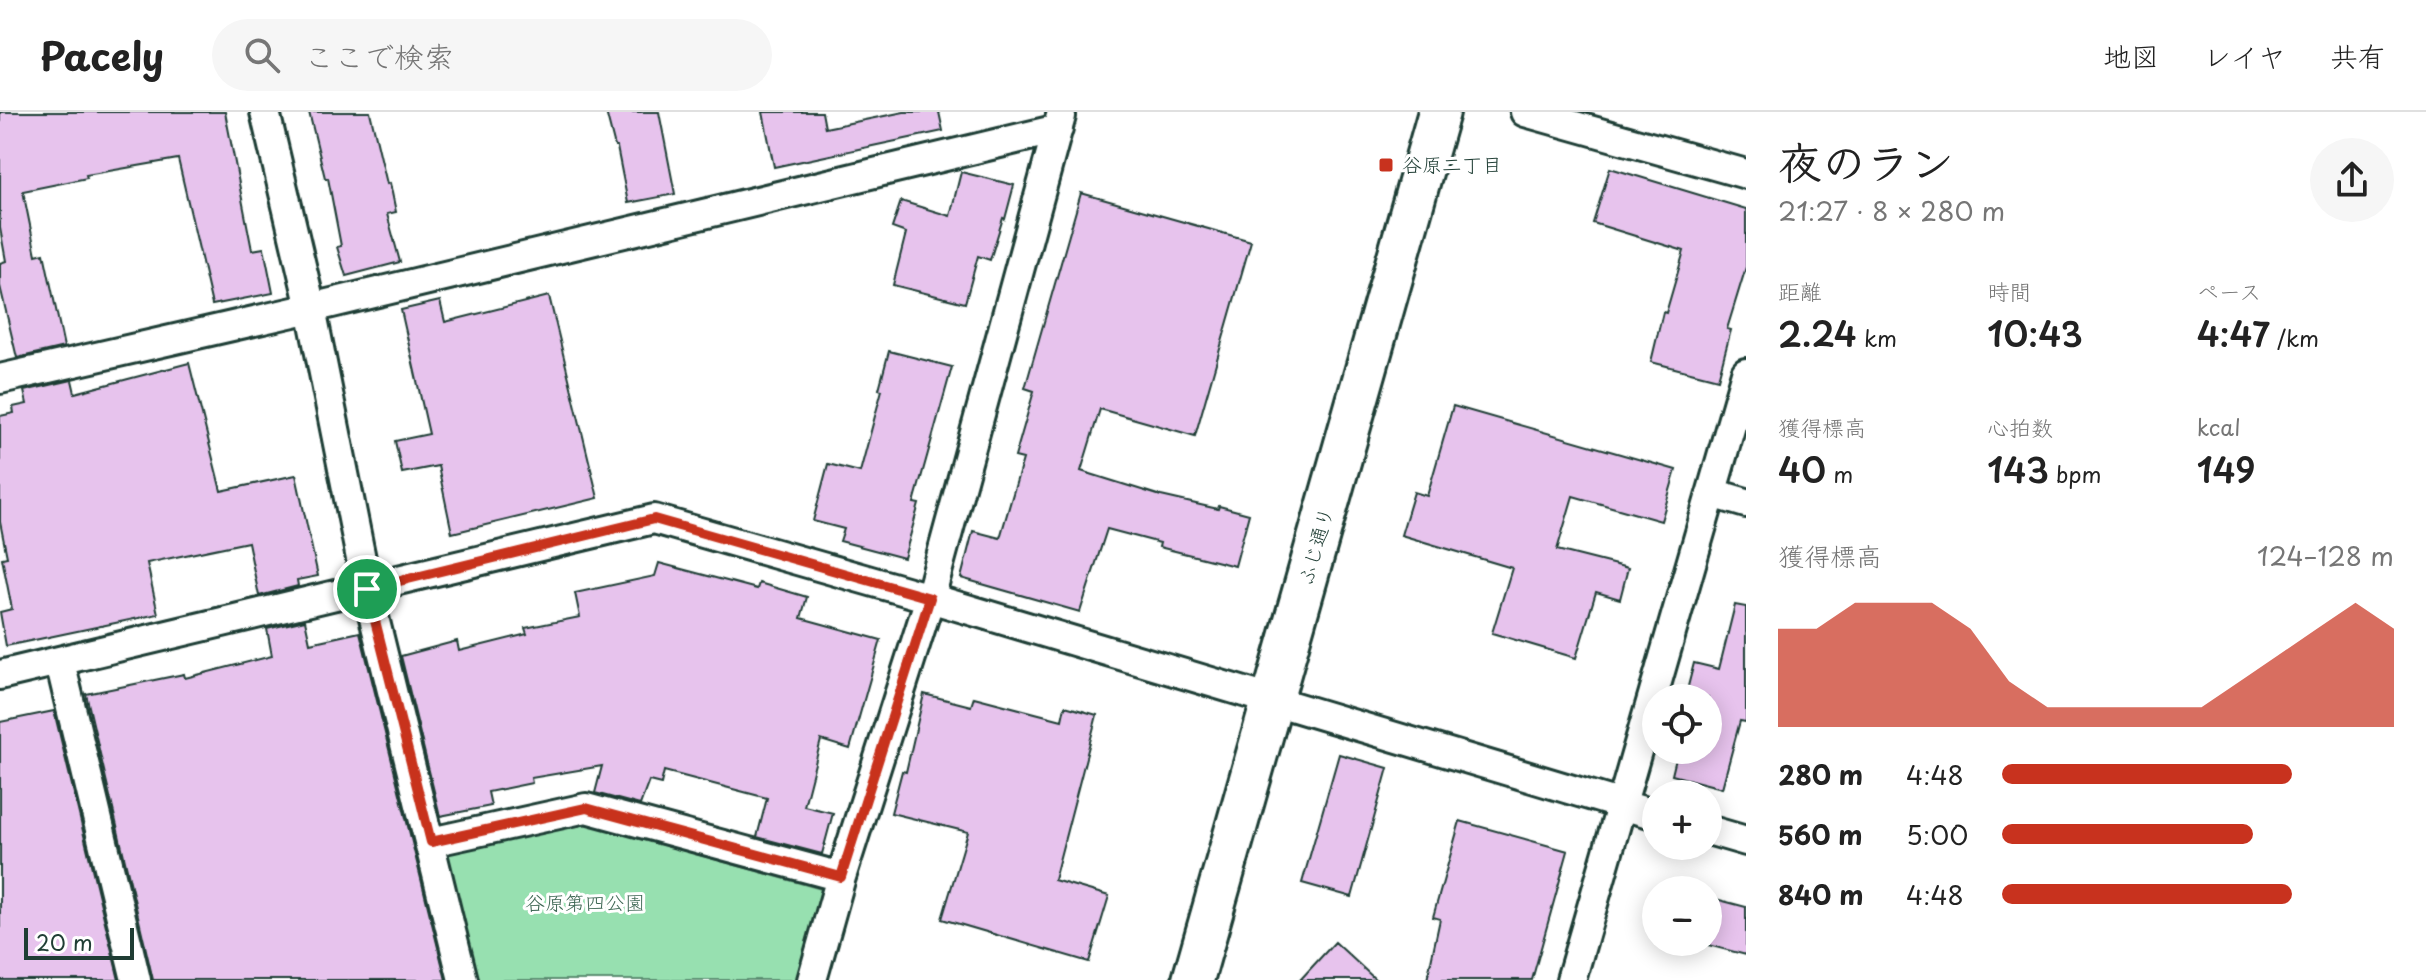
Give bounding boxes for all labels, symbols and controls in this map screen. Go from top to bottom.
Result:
search box [212,19,772,91]
text: Pacely [40,27,164,84]
icon: search [240,33,284,77]
text: ここで検索 [304,33,454,78]
text: 地図 [2103,34,2159,77]
text: レイヤ [2203,34,2286,77]
text: 共有 [2330,34,2386,77]
text: 夜のラン [1778,128,1954,194]
button: share [2310,138,2394,222]
place label: 谷原二丁目 [1402,149,1502,179]
marker: 谷原二丁目 [1377,156,1395,174]
text: 21:27 · 8 × 280 m [1778,191,2005,230]
text: 距離 [1778,274,1822,307]
text: 時間 [1987,274,2031,307]
text: ペース [2197,274,2261,307]
text: 2.24 [1778,307,1857,359]
text: 10:43 [1987,307,2083,359]
text: 4:47 [2197,307,2270,359]
text: km [1857,321,1897,354]
text: /km [2270,321,2319,354]
text: 獲得標高 [1778,410,1866,443]
text: 心拍数 [1987,410,2053,443]
text: kcal [2197,410,2241,443]
text: 40 [1778,443,1826,495]
text: 143 [1987,443,2049,495]
text: 149 [2197,443,2256,495]
text: m [1826,457,1853,490]
text: bpm [2049,457,2102,490]
street label: ふじ通り [1290,503,1340,588]
text: 獲得標高 [1778,536,1882,575]
text: 124–128 m [2257,536,2394,575]
pin [333,555,401,623]
icon: arrive [345,567,389,611]
map controls [1642,684,1722,956]
button: locate [1642,684,1722,764]
text: 280 m [1778,755,1863,794]
text: 4:48 [1906,755,1964,794]
button: + [1642,780,1722,860]
text: 560 m [1778,815,1863,854]
text: 5:00 [1906,815,1968,854]
text: 840 m [1778,875,1863,914]
text: 4:48 [1906,875,1964,914]
button: − [1642,876,1722,956]
park label: 谷原第四公園 [525,887,645,917]
scale bar [24,924,134,960]
text: 20 m [36,925,93,958]

